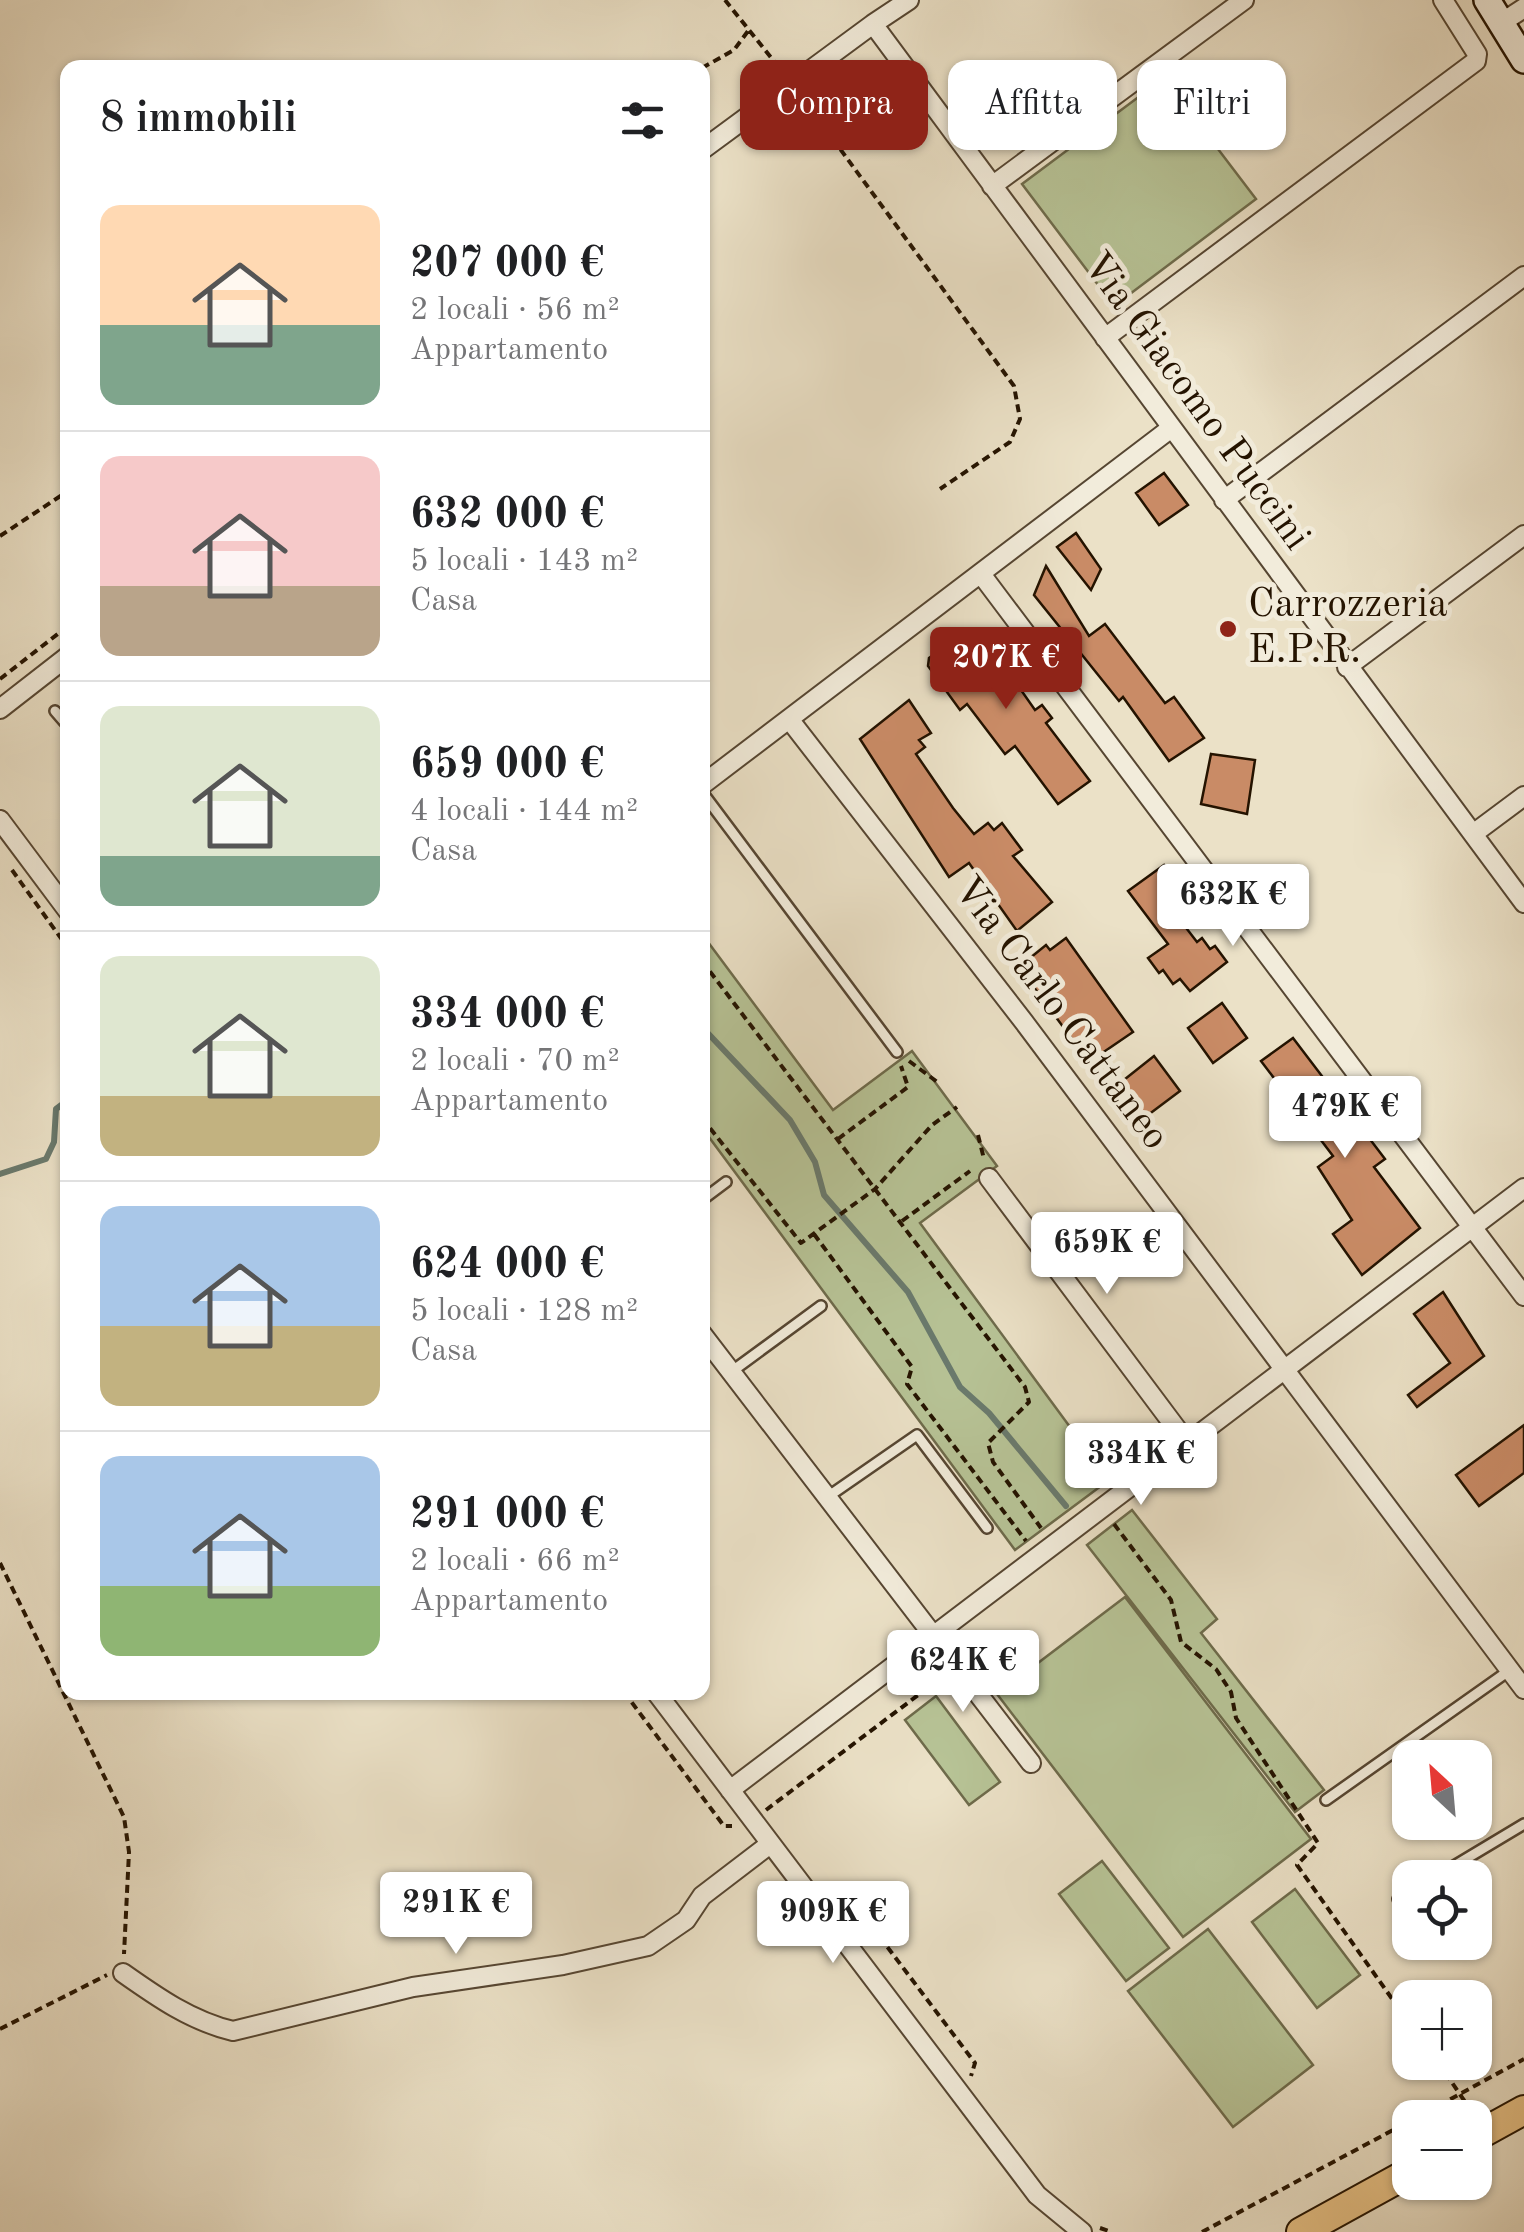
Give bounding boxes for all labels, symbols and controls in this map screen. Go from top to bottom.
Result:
chip: Compra [740,60,928,150]
chip: Affitta [948,60,1117,150]
chip: Filtri [1137,60,1286,150]
icon: filters [615,93,670,148]
text: 8 immobili [100,99,297,141]
text: 207 000 € [410,244,604,286]
icon: home [180,245,300,365]
street label: Via Giacomo Puccini [1074,246,1316,558]
text: 2 locali · 56 m² [410,295,620,327]
text: Appartamento [410,335,608,367]
text: 632 000 € [410,495,604,537]
icon: home [180,496,300,616]
text: 5 locali · 143 m² [410,546,638,578]
text: Casa [410,586,477,618]
place label: Carrozzeria E.P.R. [1248,586,1448,672]
marker: Carrozzeria E.P.R. [1217,618,1239,640]
pin: 207K € [925,627,1087,712]
text: 207K € [952,643,1060,675]
text: 659 000 € [410,745,604,787]
icon: home [180,746,300,866]
text: 4 locali · 144 m² [410,796,638,828]
text: Casa [410,836,477,868]
pin: 632K € [1152,864,1314,949]
street label: Via Carlo Cattaneo [945,870,1175,1158]
text: 632K € [1179,880,1287,912]
text: 334 000 € [410,995,604,1037]
icon: home [180,996,300,1116]
text: 2 locali · 70 m² [410,1046,620,1078]
pin: 479K € [1264,1076,1426,1161]
text: Appartamento [410,1086,608,1118]
text: 479K € [1291,1092,1399,1124]
pin: 659K € [1026,1212,1188,1297]
text: 659K € [1053,1228,1161,1260]
text: 624 000 € [410,1245,604,1287]
icon: home [180,1246,300,1366]
text: 5 locali · 128 m² [410,1296,638,1328]
text: Casa [410,1336,477,1368]
pin: 334K € [1060,1423,1222,1508]
text: 334K € [1087,1439,1195,1471]
text: 291 000 € [410,1495,604,1537]
icon: home [180,1496,300,1616]
text: 2 locali · 66 m² [410,1546,620,1578]
text: Appartamento [410,1586,608,1618]
pin: 624K € [882,1630,1044,1715]
text: 624K € [909,1646,1017,1678]
north arrow [1392,1740,1492,1840]
map controls [1392,1740,1492,2200]
button: locate [1392,1860,1492,1960]
pin: 291K € [375,1872,537,1957]
pin: 909K € [752,1881,914,1966]
text: 291K € [402,1888,510,1920]
text: 909K € [779,1897,887,1929]
button: + [1392,1980,1492,2080]
button: − [1392,2100,1492,2200]

